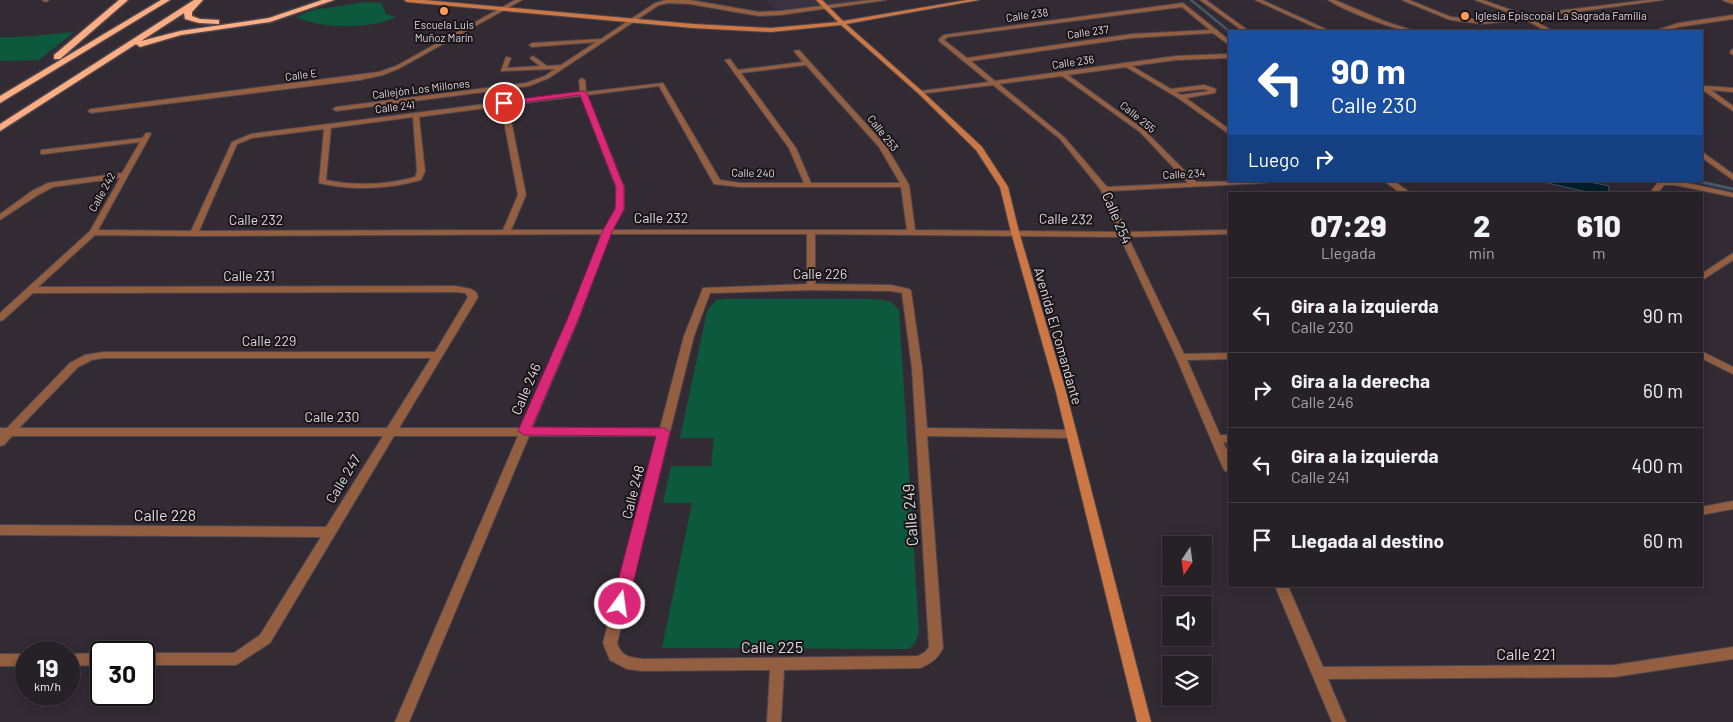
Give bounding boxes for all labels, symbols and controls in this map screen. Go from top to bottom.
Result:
marker: Escuela Luis Muñoz Marín [438,5,450,17]
street label: Calle 238 [1005,5,1049,24]
place label: Iglesia Episcopal La Sagrada Familia [1475,9,1647,22]
marker: Iglesia Episcopal La Sagrada Familia [1459,10,1471,22]
place label: Escuela Luis Muñoz Marín [414,18,474,44]
street label: Calle 237 [1066,22,1110,41]
text: 90 m [1331,49,1406,91]
icon: left [1248,50,1313,115]
street label: Calle 236 [1051,52,1095,71]
street label: Calle E [284,66,318,83]
street label: Callejón Los Millones [371,76,470,101]
pin [483,82,525,124]
icon: arrive [490,89,518,117]
text: Calle 230 [1331,91,1417,117]
street label: Calle 241 [374,98,416,115]
street label: Calle 255 [1118,98,1159,135]
street label: Calle 253 [865,112,902,153]
icon: right [1310,145,1338,173]
text: Luego [1248,148,1300,171]
street label: Calle 240 [731,166,775,179]
street label: Calle 234 [1162,166,1206,181]
street label: Calle 242 [85,170,118,214]
street label: Calle 254 [1099,189,1136,246]
text: 07:29 [1310,207,1387,243]
text: 2 [1473,207,1490,243]
text: 610 [1577,207,1621,243]
street label: Calle 232 [634,209,688,226]
street label: Calle 232 [1039,210,1093,227]
street label: Calle 232 [229,211,283,228]
text: Llegada [1321,243,1376,262]
text: min [1469,243,1495,262]
text: m [1592,243,1605,262]
street label: Calle 226 [793,265,847,282]
street label: Avenida El Comandante [1031,265,1086,407]
street label: Calle 231 [223,267,275,284]
text: Gira a la izquierda [1291,294,1439,317]
icon: left [1248,301,1276,329]
text: 90 m [1643,304,1683,327]
text: Calle 230 [1291,317,1354,336]
street label: Calle 229 [242,332,296,349]
street label: Calle 246 [507,360,544,417]
text: Gira a la derecha [1291,369,1430,392]
icon: right [1248,376,1276,404]
text: 60 m [1643,379,1683,402]
text: Calle 246 [1291,392,1354,411]
street label: Calle 230 [305,408,359,425]
text: Gira a la izquierda [1291,444,1439,467]
street label: Calle 247 [321,451,364,506]
icon: left [1248,451,1276,479]
text: 400 m [1632,454,1683,477]
street label: Calle 248 [618,463,647,521]
text: Calle 241 [1291,467,1349,486]
street label: Calle 249 [898,483,921,547]
street label: Calle 228 [134,505,196,524]
icon: arrive [1248,526,1276,554]
text: Llegada al destino [1291,529,1444,552]
text: 60 m [1643,529,1683,552]
north arrow [1162,536,1212,586]
map controls [1162,536,1212,706]
position arrow [593,577,645,629]
button: sound [1162,596,1212,646]
street label: Calle 225 [741,637,803,656]
speed limit sign: 30 [90,641,155,706]
street label: Calle 221 [1496,644,1556,663]
text: 19 [36,652,59,682]
button: layers [1162,656,1212,706]
text: km/h [34,679,61,693]

